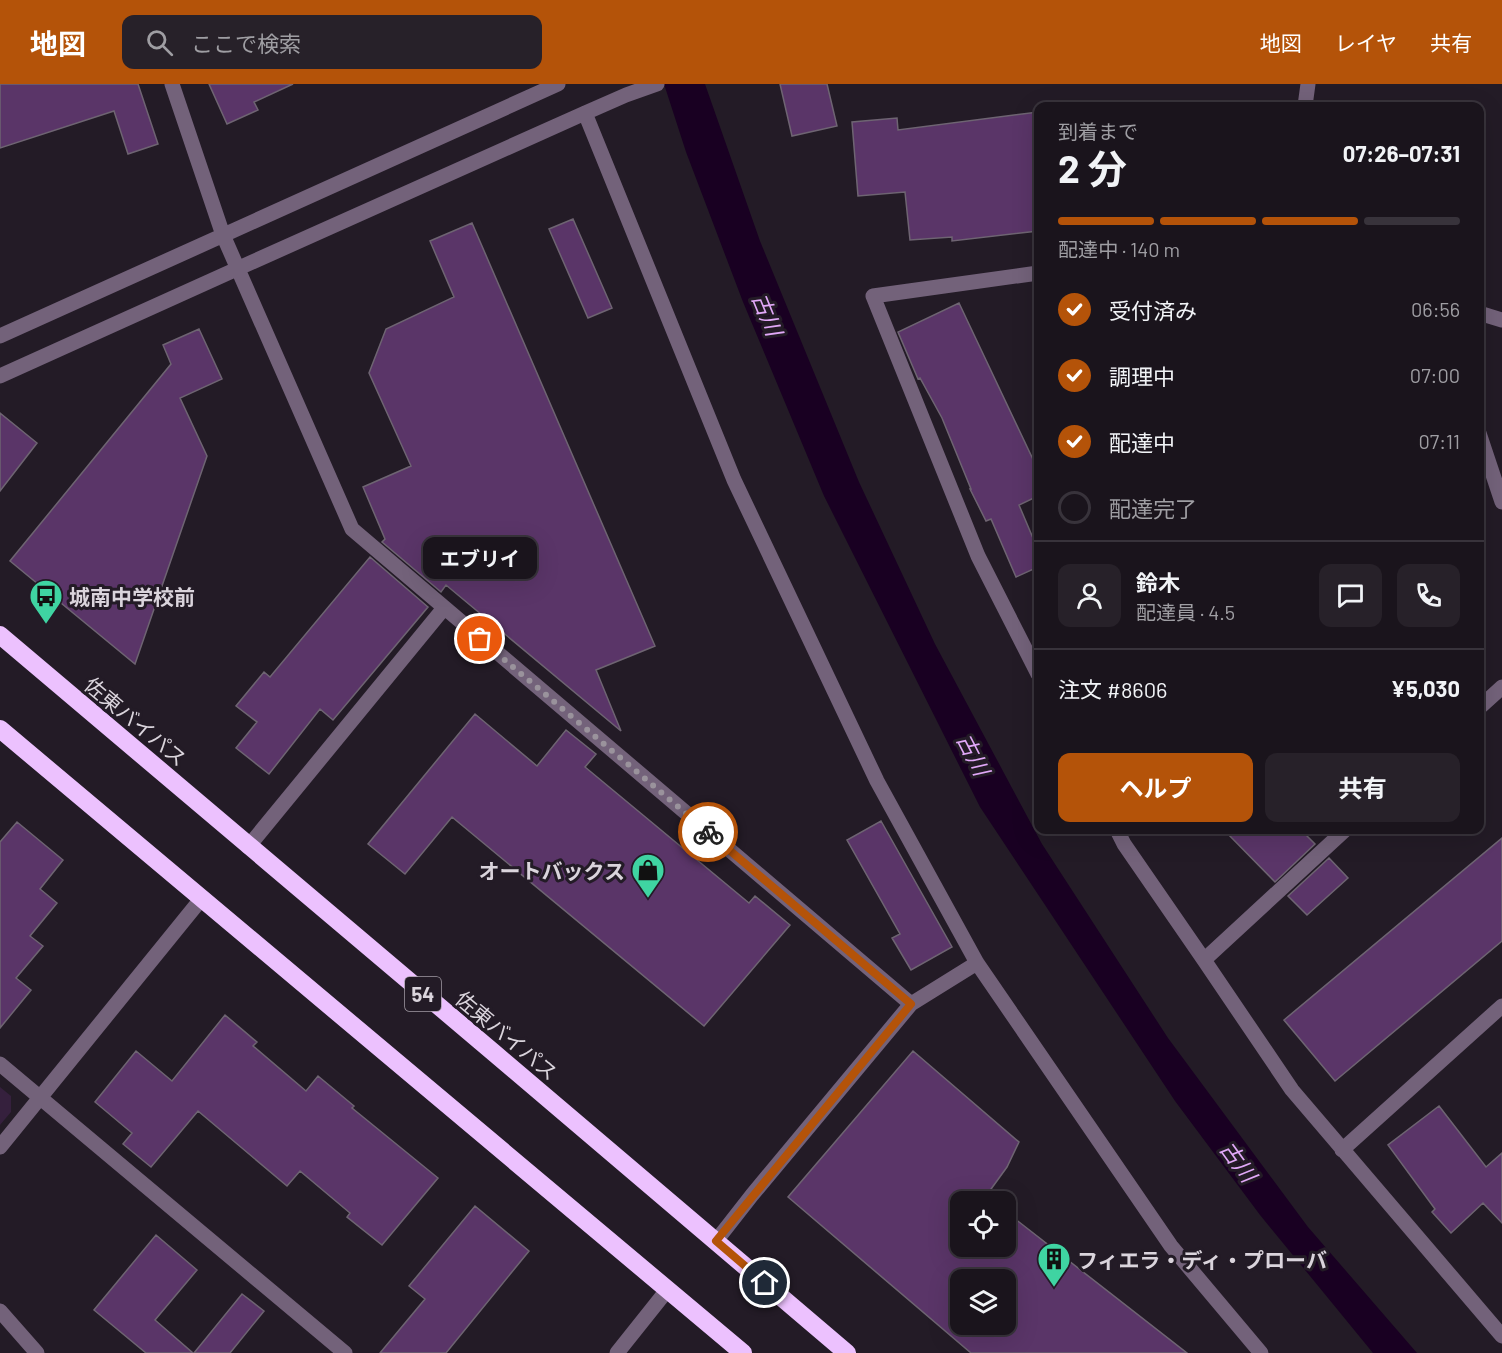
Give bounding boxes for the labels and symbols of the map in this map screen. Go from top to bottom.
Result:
water label: 古川 [748,289,789,341]
callout: エブリイ [423,537,537,579]
bus stop icon: 城南中学校前 [28,578,64,625]
place label: 城南中学校前 [69,584,195,609]
pin [454,613,505,664]
street label: 佐東バイパス [80,671,192,771]
water label: 古川 [952,728,996,781]
courier [678,802,738,862]
shop icon: オートバックス [630,852,666,899]
place label: オートバックス [479,858,625,883]
road number: 54 [405,977,441,1011]
street label: 佐東バイパス [451,985,563,1085]
water label: 古川 [1216,1136,1264,1188]
building icon: フィエラ・ディ・プローバ [1036,1241,1072,1288]
place label: フィエラ・ディ・プローバ [1077,1247,1327,1272]
pin [739,1257,790,1308]

